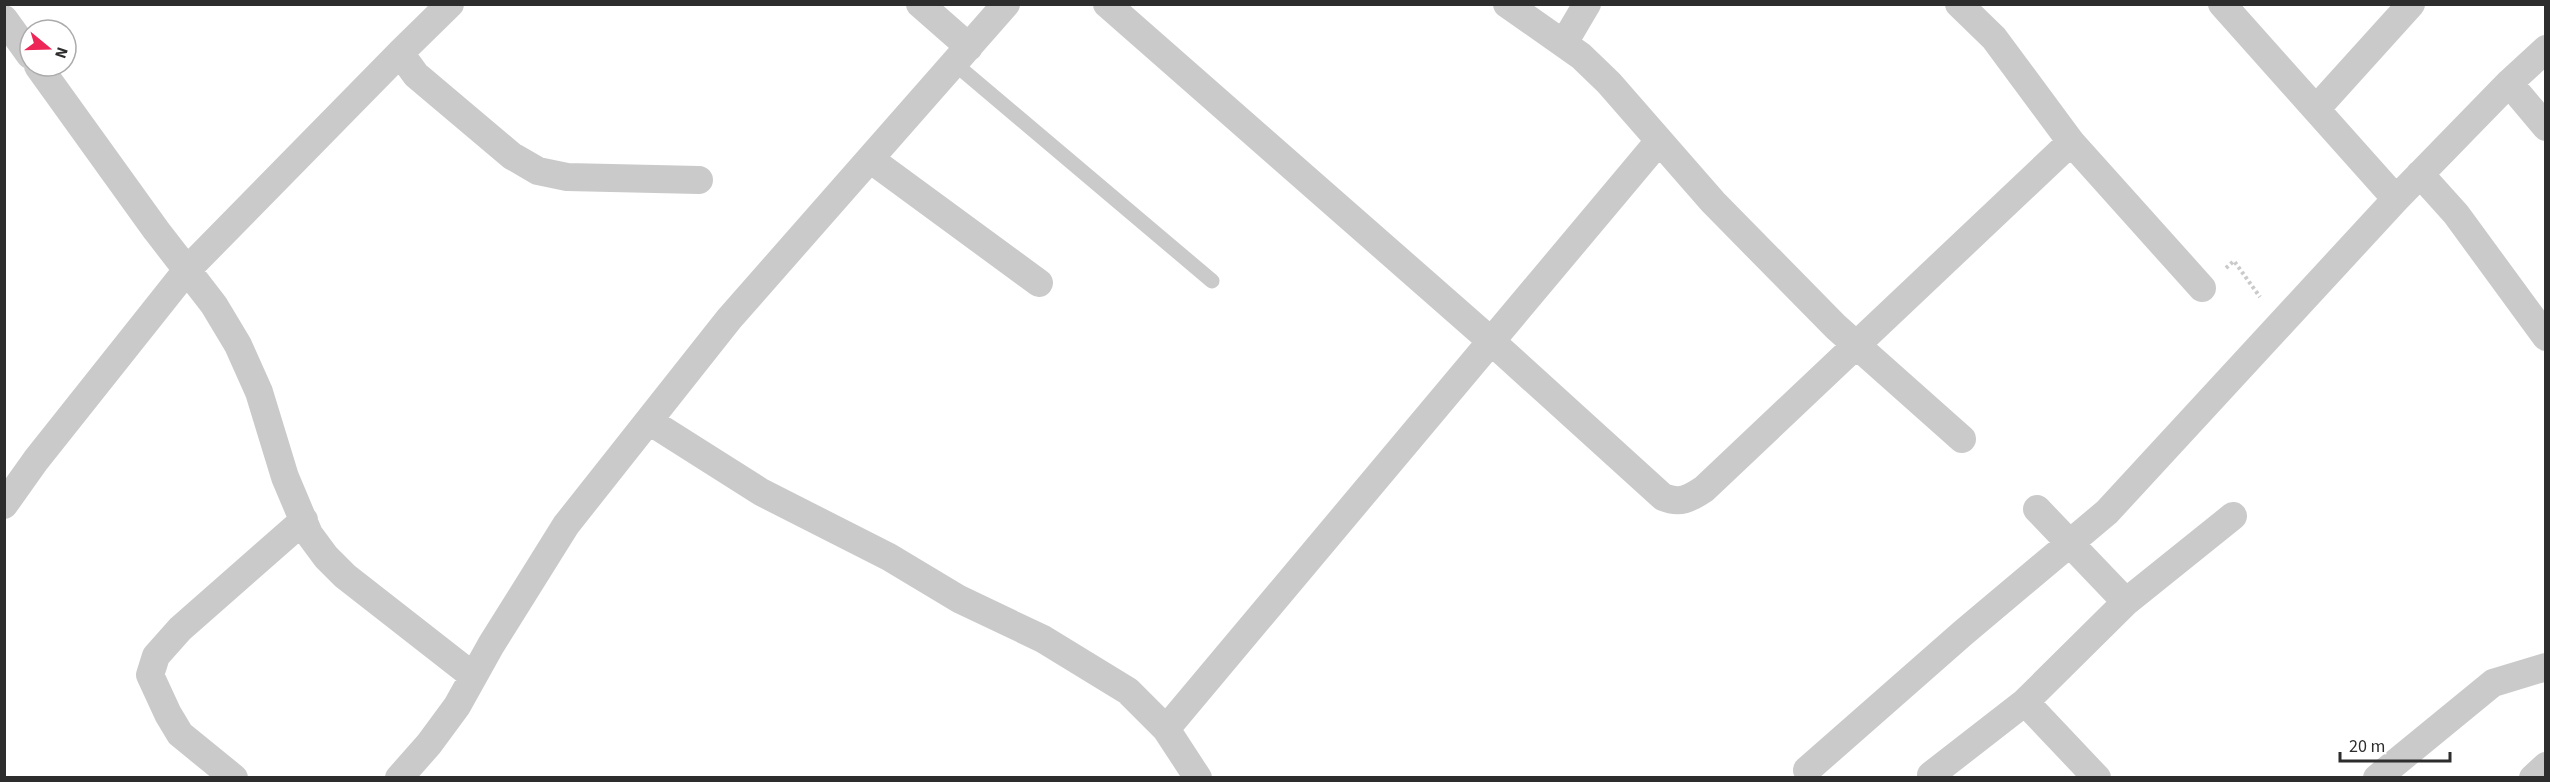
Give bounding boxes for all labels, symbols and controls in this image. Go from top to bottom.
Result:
north arrow [18,18,78,78]
text: N [49,44,73,61]
scale bar [2340,725,2450,763]
text: 20 m [2349,734,2385,759]

